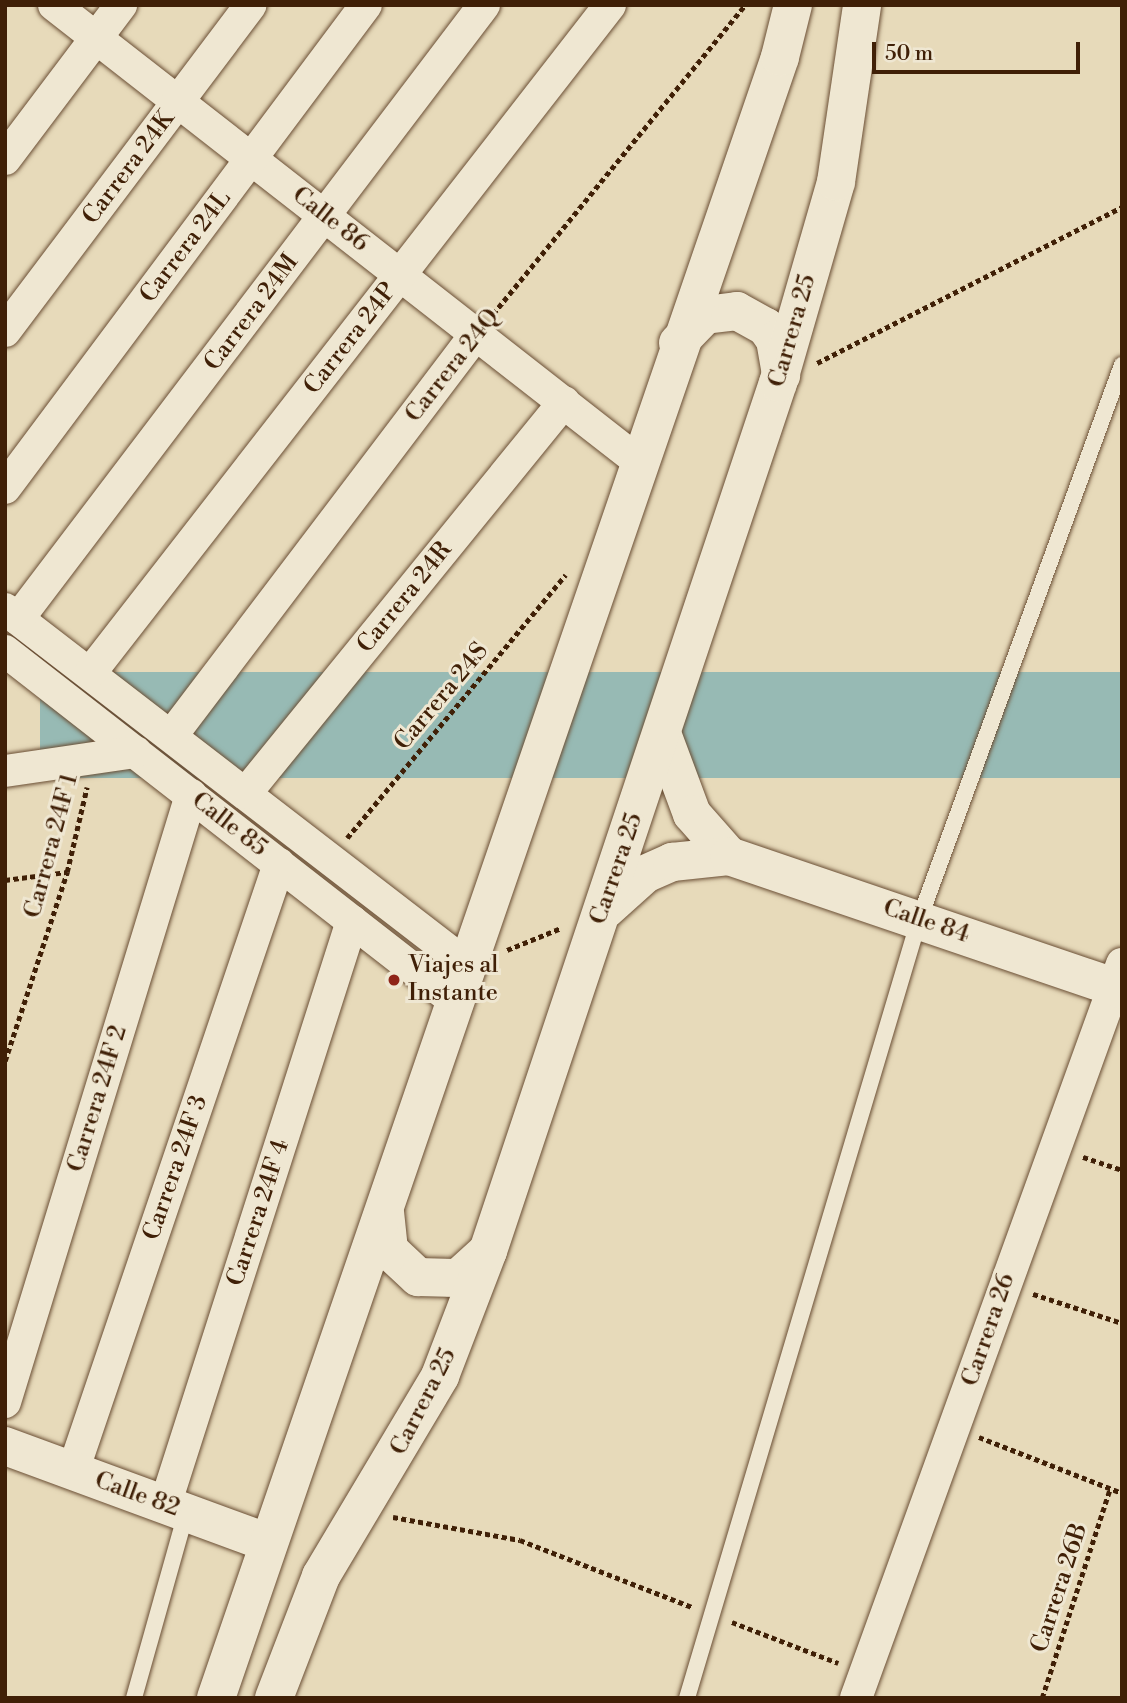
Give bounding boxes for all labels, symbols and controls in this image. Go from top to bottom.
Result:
scale bar [875,28,1083,72]
text: 50 m [885,41,933,67]
street label: Carrera 24K [77,106,181,230]
street label: Calle 86 [286,181,374,259]
street label: Carrera 24L [134,185,238,309]
street label: Carrera 24M [199,249,305,377]
street label: Carrera 25 [763,271,823,391]
street label: Carrera 24P [298,277,404,401]
street label: Carrera 24Q [400,304,506,428]
street label: Carrera 24R [352,537,458,659]
street label: Carrera 24S [389,638,495,756]
street label: Carrera 24F 1 [19,771,85,921]
street label: Calle 85 [186,787,272,863]
street label: Carrera 25 [584,809,650,929]
street label: Calle 84 [879,894,973,950]
place label: Viajes al Instante [408,952,498,1008]
marker: Viajes al Instante [386,972,402,988]
street label: Carrera 24F 2 [62,1022,134,1176]
street label: Carrera 24F 3 [138,1092,214,1244]
street label: Carrera 24F 4 [222,1136,296,1290]
street label: Carrera 26 [956,1270,1022,1390]
street label: Carrera 25 [385,1344,463,1460]
street label: Calle 82 [91,1466,183,1524]
street label: Carrera 26B [1026,1520,1094,1656]

